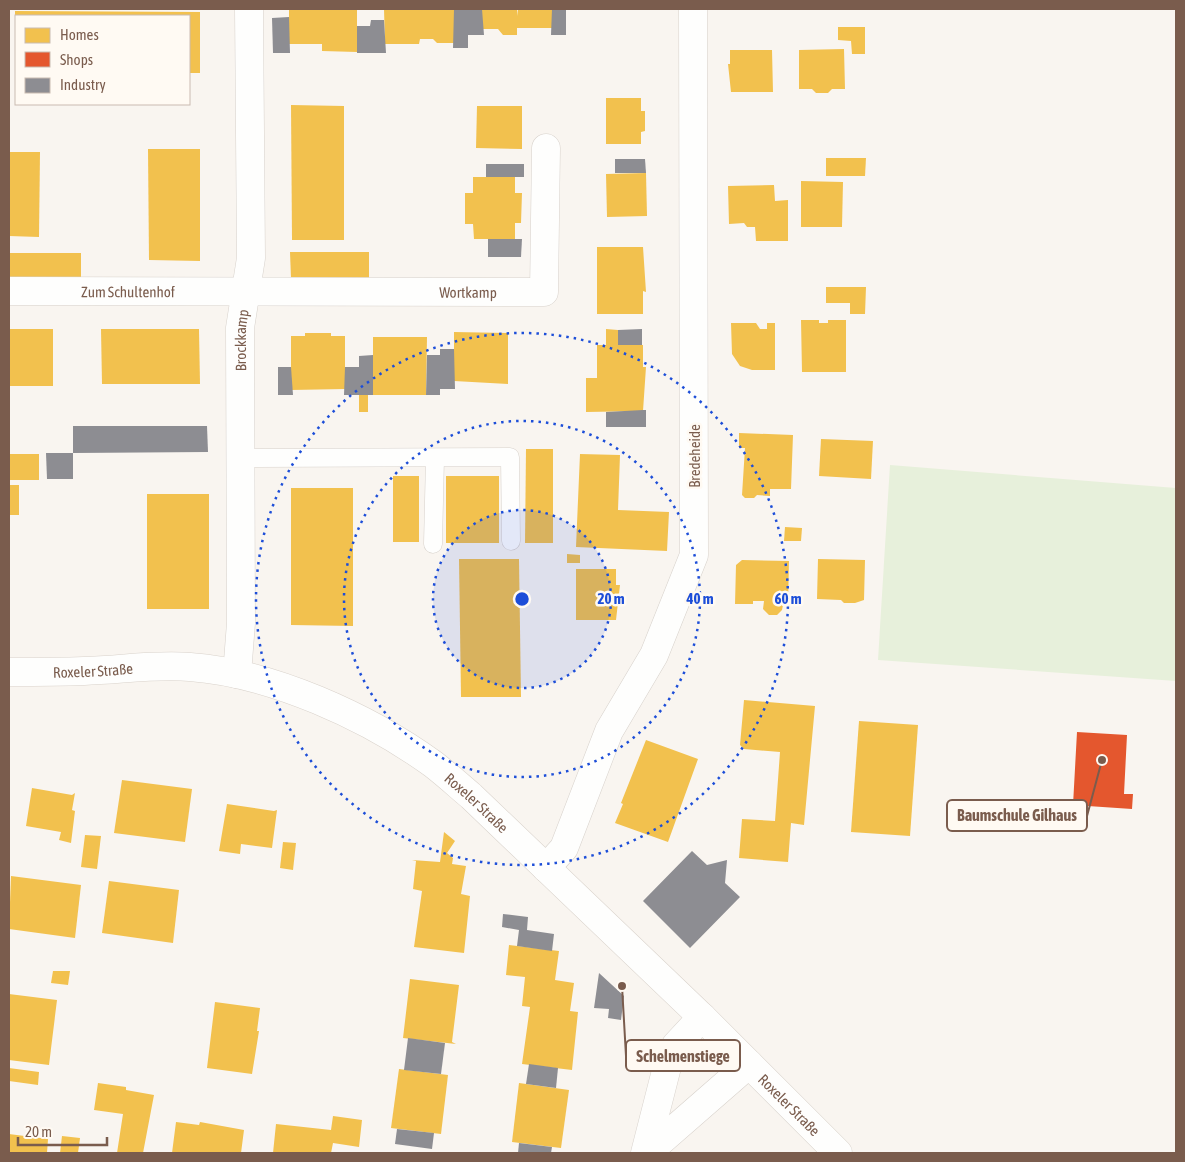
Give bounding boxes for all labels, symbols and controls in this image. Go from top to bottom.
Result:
legend [15,15,190,105]
text: Homes [60,26,99,43]
text: Shops [60,51,93,68]
text: Industry [60,76,106,93]
street label: Zum Schultenhof [81,283,175,300]
street label: Wortkamp [439,283,497,300]
street label: Brockkamp [231,308,251,371]
street label: Bredeheide [686,424,703,488]
centre of rings [513,590,531,608]
text: 20 m [598,590,625,607]
text: 40 m [686,590,714,607]
text: 60 m [775,590,802,607]
street label: Roxeler Straße [53,659,134,680]
street label: Roxeler Straße [442,769,512,836]
callout: Baumschule Gilhaus [947,800,1087,831]
text: Baumschule Gilhaus [957,806,1077,824]
callout: Schelmenstiege [626,1040,740,1071]
text: Schelmenstiege [636,1047,730,1065]
street label: Roxeler Straße [755,1070,824,1139]
scale bar [18,1114,106,1146]
text: 20 m [25,1123,52,1140]

